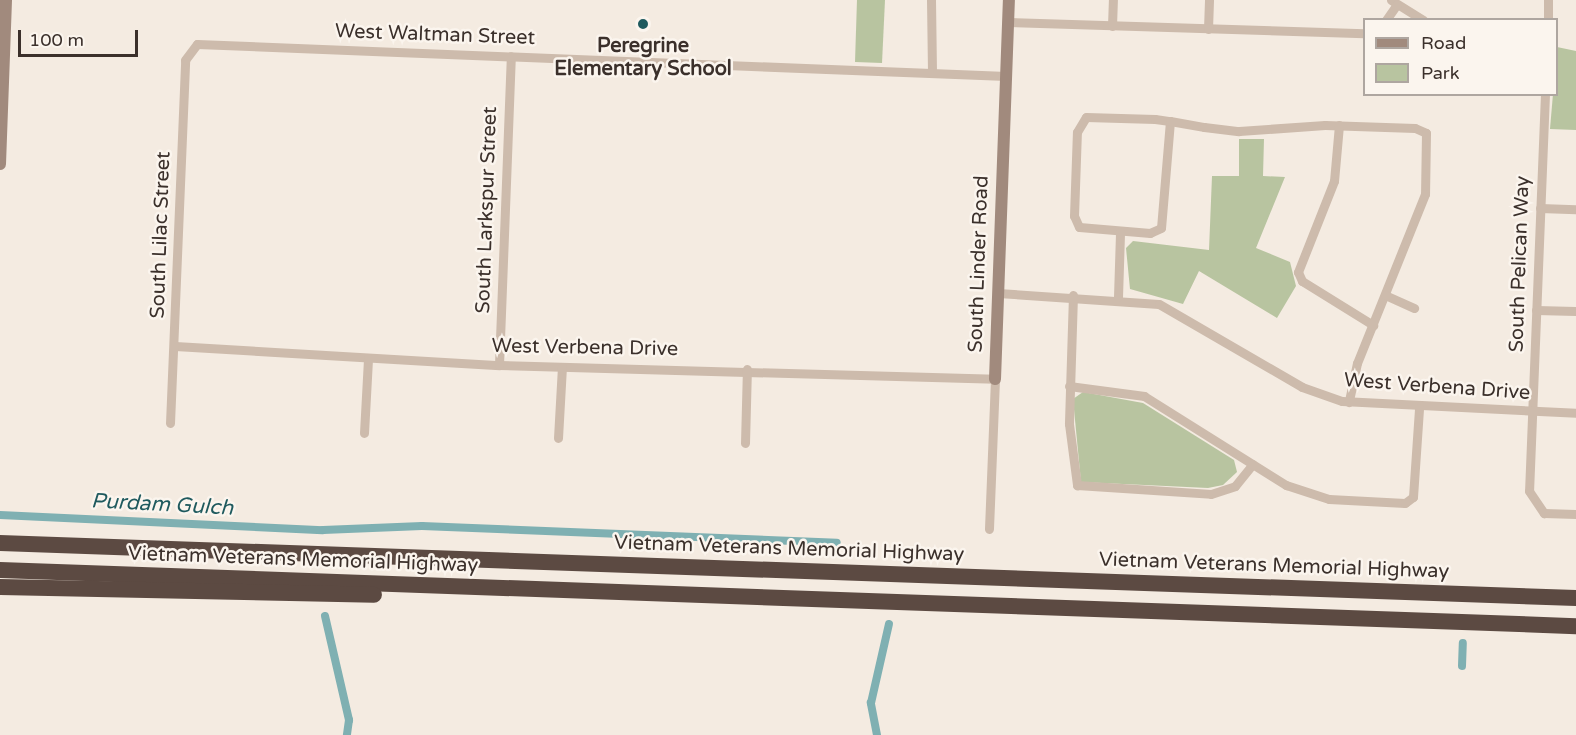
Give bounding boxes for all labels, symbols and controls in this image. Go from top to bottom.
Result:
marker: Peregrine Elementary School [636,17,650,31]
scale bar [21,18,141,56]
legend [1363,18,1558,96]
street label: West Waltman Street [334,20,536,50]
text: 100 m [29,29,84,51]
text: Road [1421,32,1466,54]
place label: Peregrine Elementary School [554,34,732,81]
text: Park [1421,62,1459,84]
street label: South Larkspur Street [471,106,503,314]
street label: South Lilac Street [146,151,176,319]
street label: South Linder Road [964,175,994,353]
street label: South Pelican Way [1505,175,1535,353]
street label: West Verbena Drive [492,334,678,362]
street label: West Verbena Drive [1343,369,1531,405]
water label: Purdam Gulch [90,489,234,521]
street label: Vietnam Veterans Memorial Highway [614,531,964,567]
street label: Vietnam Veterans Memorial Highway [128,542,478,578]
street label: Vietnam Veterans Memorial Highway [1099,548,1449,584]

